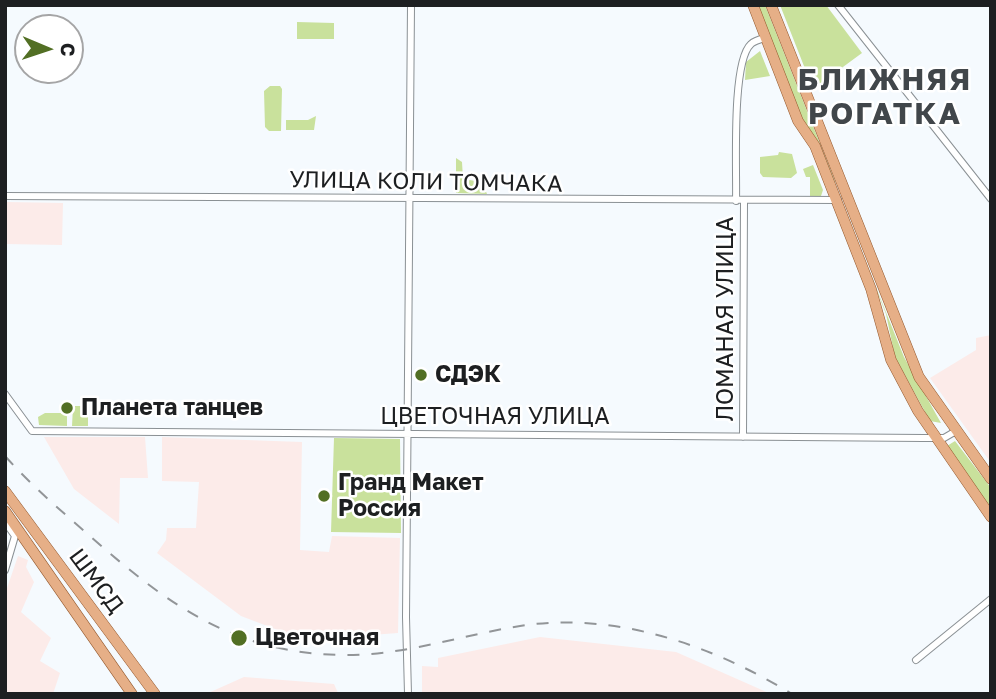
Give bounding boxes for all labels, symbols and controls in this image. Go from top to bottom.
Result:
north arrow [14,14,84,84]
text: С [57,43,80,57]
district label: БЛИЖНЯЯ РОГАТКА [799,62,971,132]
street label: УЛИЦА КОЛИ ТОМЧАКА [289,166,563,198]
street label: ЛОМАНАЯ УЛИЦА [712,217,740,421]
place label: СДЭК [435,361,501,389]
marker: СДЭК [413,367,429,383]
place label: Планета танцев [81,394,263,422]
marker: Планета танцев [59,400,75,416]
street label: ЦВЕТОЧНАЯ УЛИЦА [380,403,610,431]
place label: Гранд Макет Россия [338,469,484,523]
marker: Гранд Макет Россия [316,488,332,504]
street label: ШМСД [63,543,129,619]
place label: Цветочная [255,624,379,652]
marker: Цветочная [229,628,249,648]

